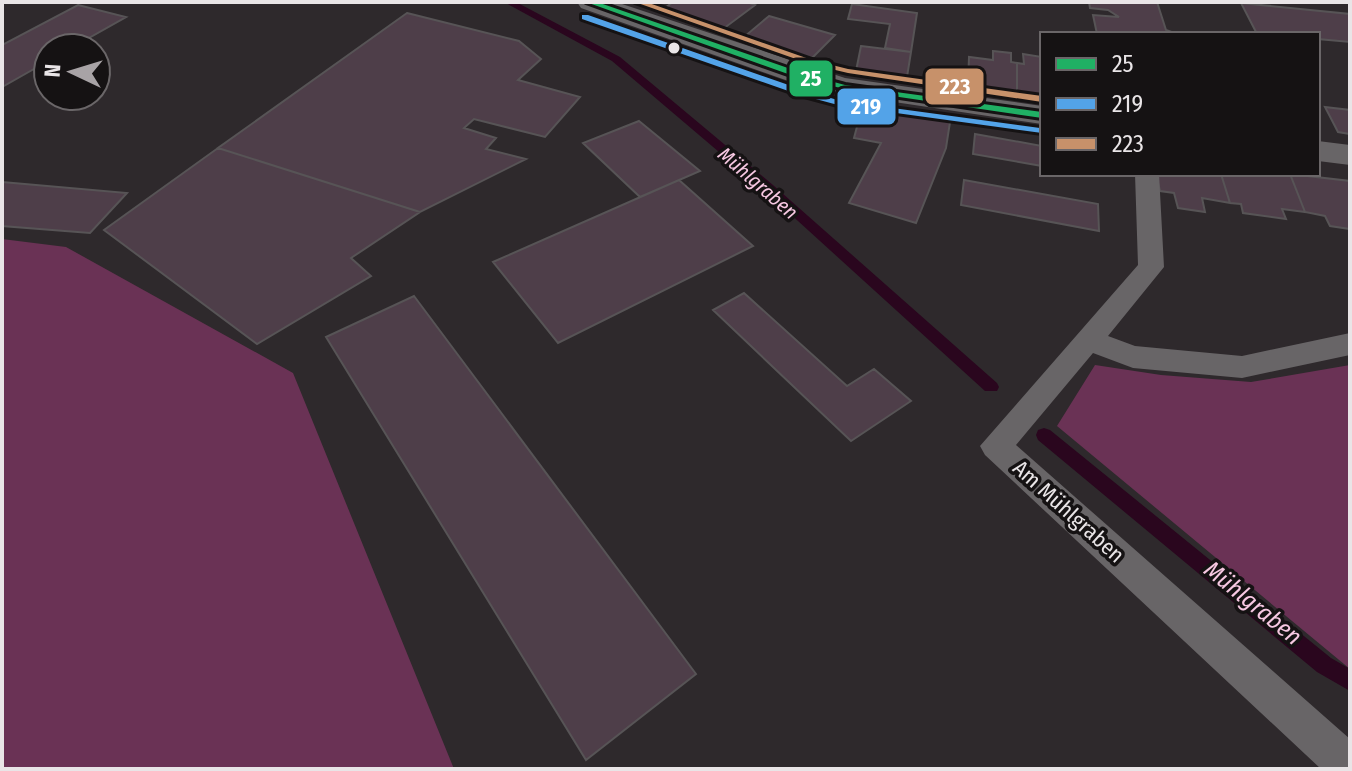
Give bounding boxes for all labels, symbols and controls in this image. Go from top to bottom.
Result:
north arrow [32,32,112,112]
legend [1040,32,1320,176]
unlabelled marker [666,40,682,56]
text: 25 [1112,50,1134,78]
line badge: 25 [788,59,834,98]
text: N [39,63,66,78]
text: 25 [800,65,822,92]
line badge: 223 [924,67,985,106]
text: 223 [939,73,970,100]
line badge: 219 [836,87,897,126]
text: 219 [1112,90,1143,118]
text: 219 [850,93,881,120]
text: 223 [1112,130,1144,158]
water label: Mühlgraben [713,142,803,224]
street label: Am Mühlgraben [1007,454,1130,568]
water label: Mühlgraben [1199,555,1307,651]

